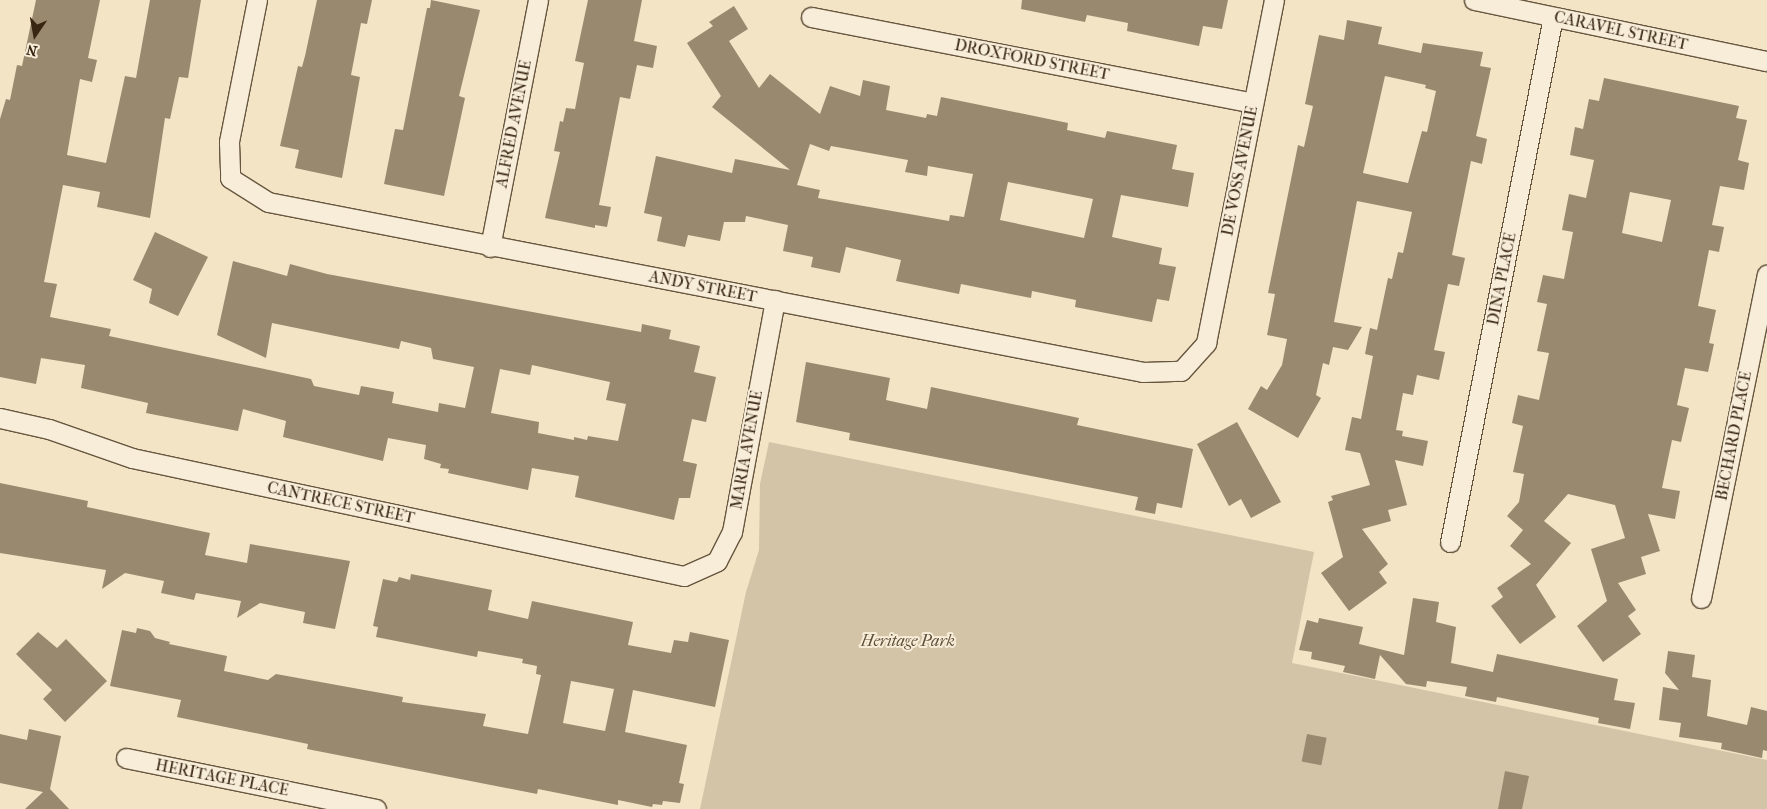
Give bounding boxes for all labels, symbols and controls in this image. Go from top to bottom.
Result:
street label: CARAVEL STREET [1552,7,1690,55]
north arrow [10,10,60,60]
street label: DROXFORD STREET [953,36,1111,84]
text: N [25,41,39,60]
street label: ALFRED AVENUE [492,59,536,189]
street label: DE VOSS AVENUE [1218,104,1262,238]
street label: DINA PLACE [1484,231,1520,327]
street label: ANDY STREET [647,267,759,307]
street label: BECHARD PLACE [1712,370,1756,502]
street label: MARIA AVENUE [727,389,767,511]
street label: CANTRECE STREET [265,478,417,528]
park label: Heritage Park [861,631,955,651]
street label: HERITAGE PLACE [154,756,290,800]

